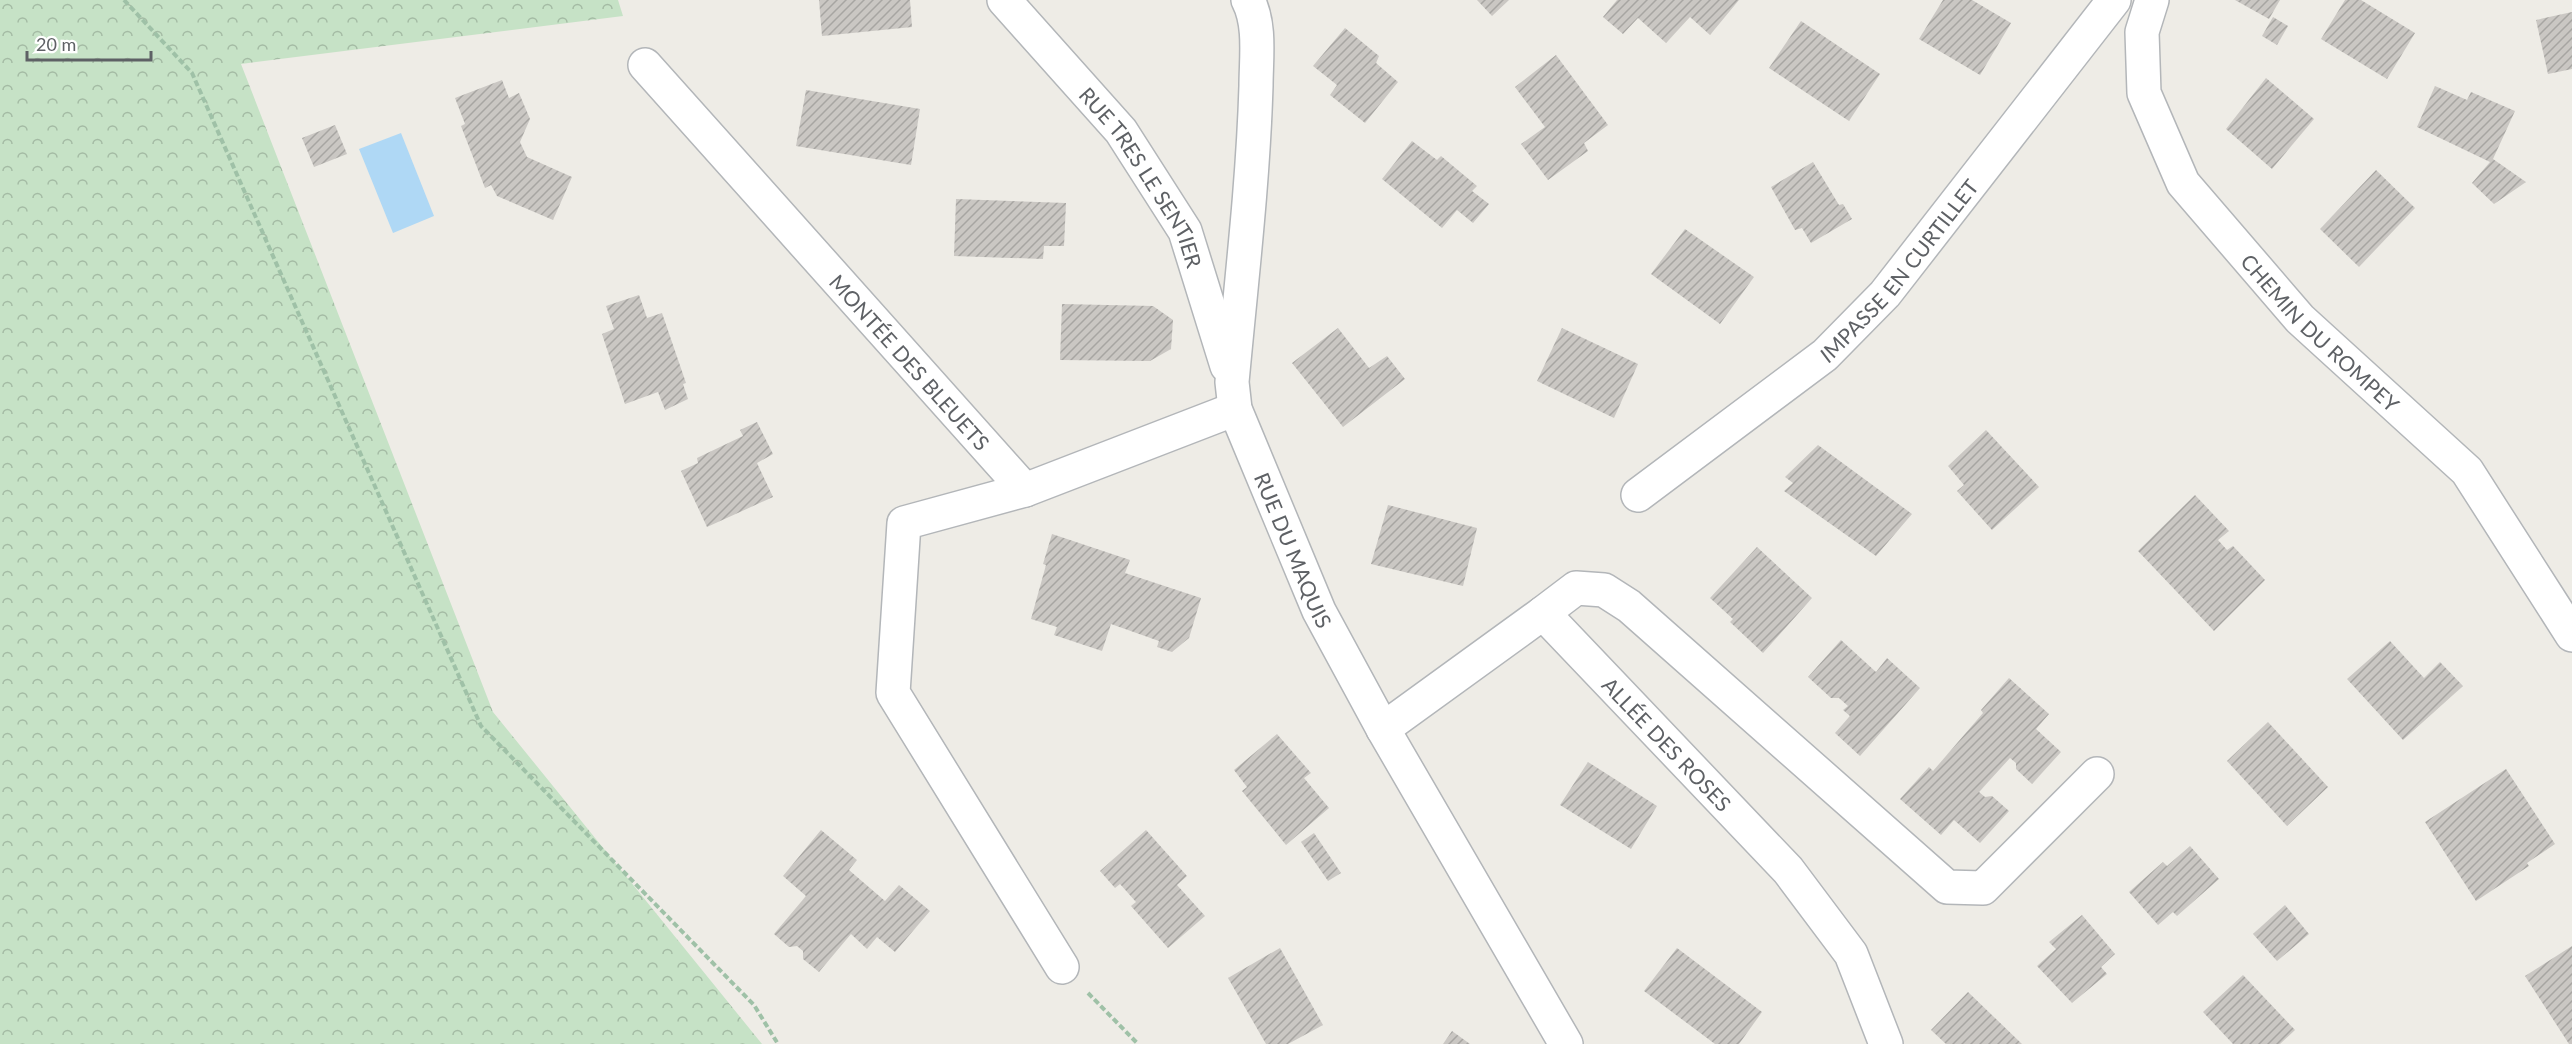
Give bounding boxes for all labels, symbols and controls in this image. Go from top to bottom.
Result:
scale bar [27,24,152,62]
text: 20 m [36,33,76,55]
street label: RUE TRES LE SENTIER [1075,81,1208,271]
street label: IMPASSE EN CURTILLET [1815,173,1983,367]
street label: CHEMIN DU ROMPEY [2237,248,2406,417]
street label: MONTÉE DES BLEUETS [825,269,995,455]
street label: RUE DU MAQUIS [1250,468,1338,632]
street label: ALLÉE DES ROSES [1598,672,1737,816]

